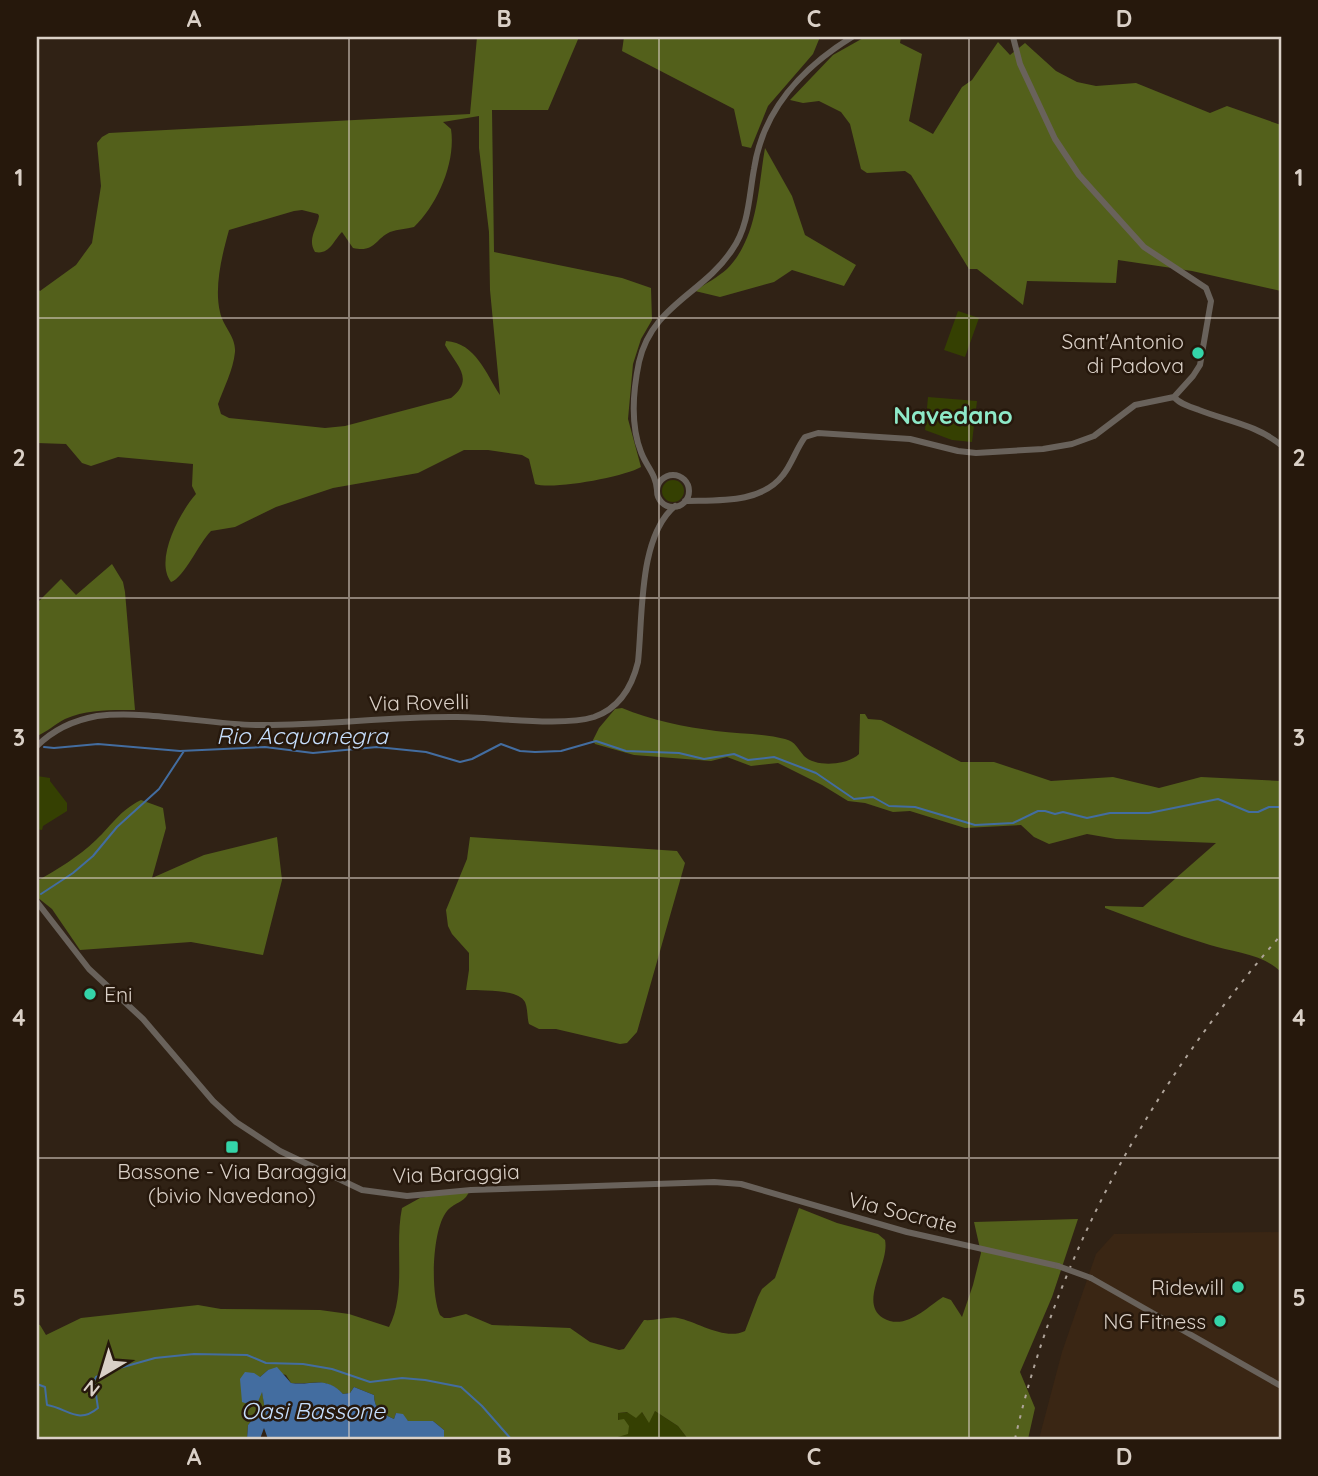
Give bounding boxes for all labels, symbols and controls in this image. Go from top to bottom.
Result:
text: A [187,4,202,33]
text: B [496,4,512,33]
text: C [807,4,821,33]
text: D [1116,4,1132,33]
text: 1 [15,163,23,192]
text: 1 [1295,163,1303,192]
place label: Sant'Antonio di Padova [1061,328,1184,378]
marker: Sant'Antonio di Padova [1190,345,1206,361]
district label: Navedano [893,400,1013,430]
text: 2 [12,443,26,472]
text: 2 [1292,443,1306,472]
street label: Via Rovelli [369,688,469,716]
water label: Rio Acquanegra [216,721,389,750]
text: 3 [13,723,25,752]
text: 3 [1293,723,1305,752]
place label: Eni [104,981,133,1007]
marker: Eni [82,986,98,1002]
text: 4 [12,1003,26,1032]
text: 4 [1292,1003,1306,1032]
marker: Bassone - Via Baraggia (bivio Navedano) [224,1139,240,1155]
place label: Bassone - Via Baraggia (bivio Navedano) [117,1158,347,1208]
street label: Via Baraggia [392,1158,520,1188]
street label: Via Socrate [846,1186,960,1238]
place label: Ridewill [1151,1274,1224,1300]
marker: Ridewill [1230,1279,1246,1295]
text: 5 [12,1283,26,1312]
text: 5 [1292,1283,1306,1312]
place label: NG Fitness [1103,1308,1206,1334]
marker: NG Fitness [1212,1313,1228,1329]
north arrow [66,1340,136,1410]
text: N [79,1375,104,1402]
water label: Oasi Bassone [241,1396,386,1425]
text: A [187,1442,202,1471]
text: B [496,1442,512,1471]
text: C [807,1442,821,1471]
text: D [1116,1442,1132,1471]

